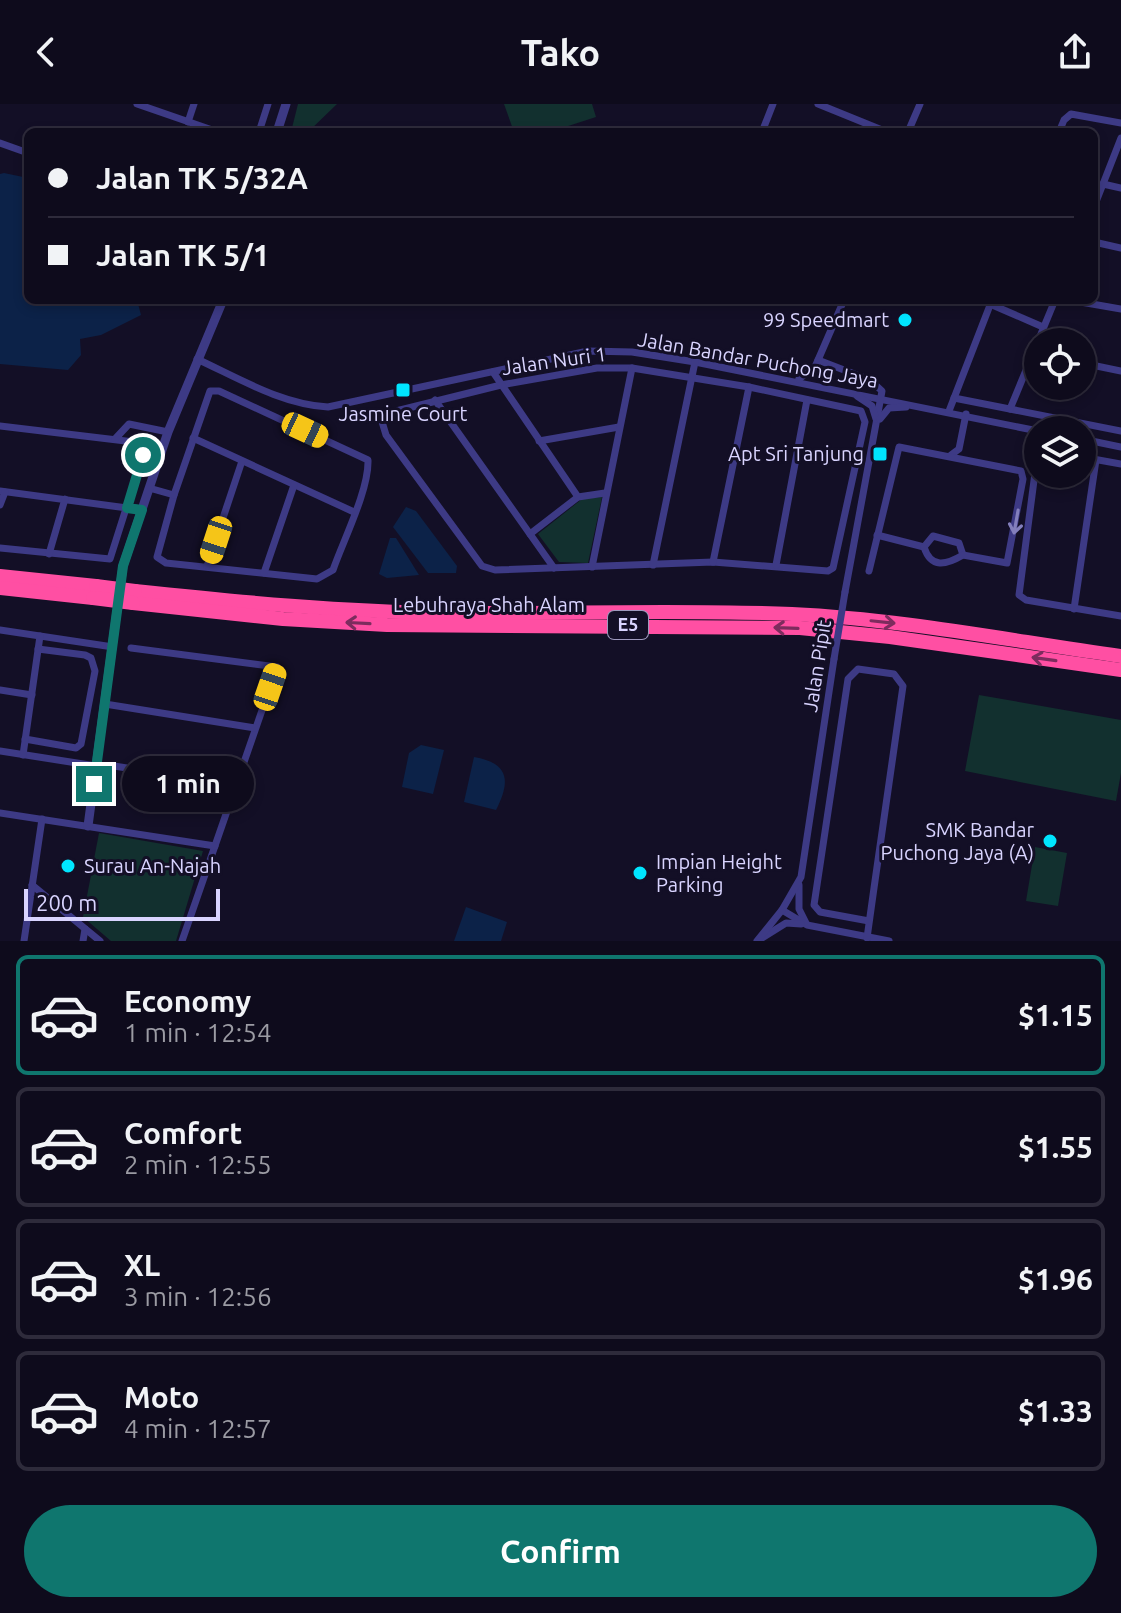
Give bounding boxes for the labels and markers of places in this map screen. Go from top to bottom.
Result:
place label: 99 Speedmart [763,308,889,331]
marker: 99 Speedmart [896,311,914,329]
marker: Jasmine Court [394,381,412,399]
place label: Jasmine Court [339,402,468,425]
place label: Apt Sri Tanjung [728,442,864,465]
marker: Apt Sri Tanjung [871,445,889,463]
place label: SMK Bandar Puchong Jaya (A) [881,818,1034,864]
marker: SMK Bandar Puchong Jaya (A) [1041,832,1059,850]
place label: Impian Height Parking [656,850,782,896]
place label: Surau An-Najah [84,854,221,877]
marker: Surau An-Najah [59,857,77,875]
marker: Impian Height Parking [631,864,649,882]

